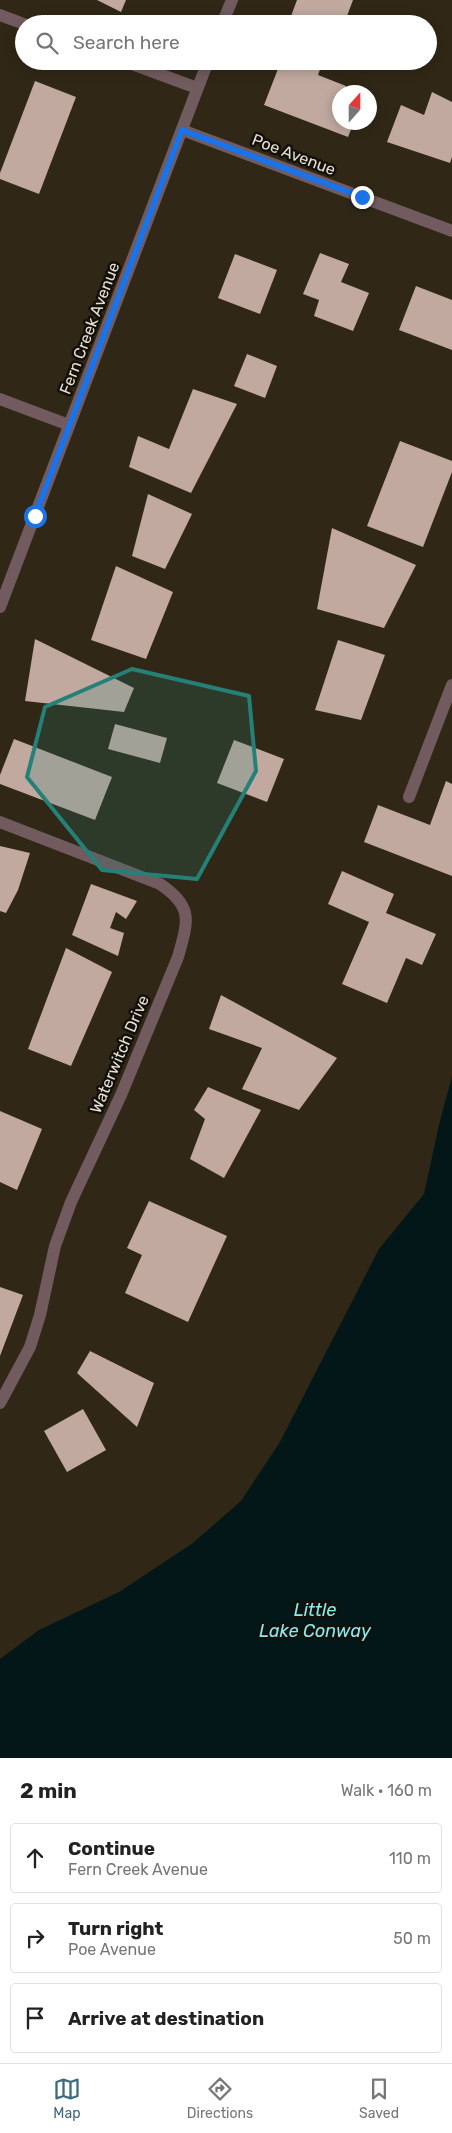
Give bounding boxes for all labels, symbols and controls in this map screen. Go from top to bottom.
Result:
search box [15,15,437,70]
icon: search [33,29,61,57]
text: Search here [73,31,180,54]
north arrow [332,85,377,130]
street label: Poe Avenue [249,130,338,179]
route end [351,186,374,209]
street label: Fern Creek Avenue [56,259,123,397]
route start [24,505,47,528]
street label: Waterwitch Drive [86,992,153,1116]
water label: Little Lake Conway [259,1599,372,1642]
text: 2 min [20,1778,77,1803]
text: Walk · 160 m [341,1781,432,1800]
text: Continue [68,1837,155,1860]
icon: ahead [21,1844,49,1872]
text: 110 m [389,1849,431,1868]
text: Fern Creek Avenue [68,1860,208,1879]
text: Turn right [68,1917,163,1940]
icon: right [21,1924,49,1952]
text: 50 m [393,1929,431,1948]
text: Poe Avenue [68,1940,156,1959]
icon: arrive [21,2004,49,2032]
text: Arrive at destination [68,2007,264,2030]
tab: Map [53,2075,81,2122]
tab: Directions [187,2075,253,2122]
tab: Saved [359,2075,399,2122]

